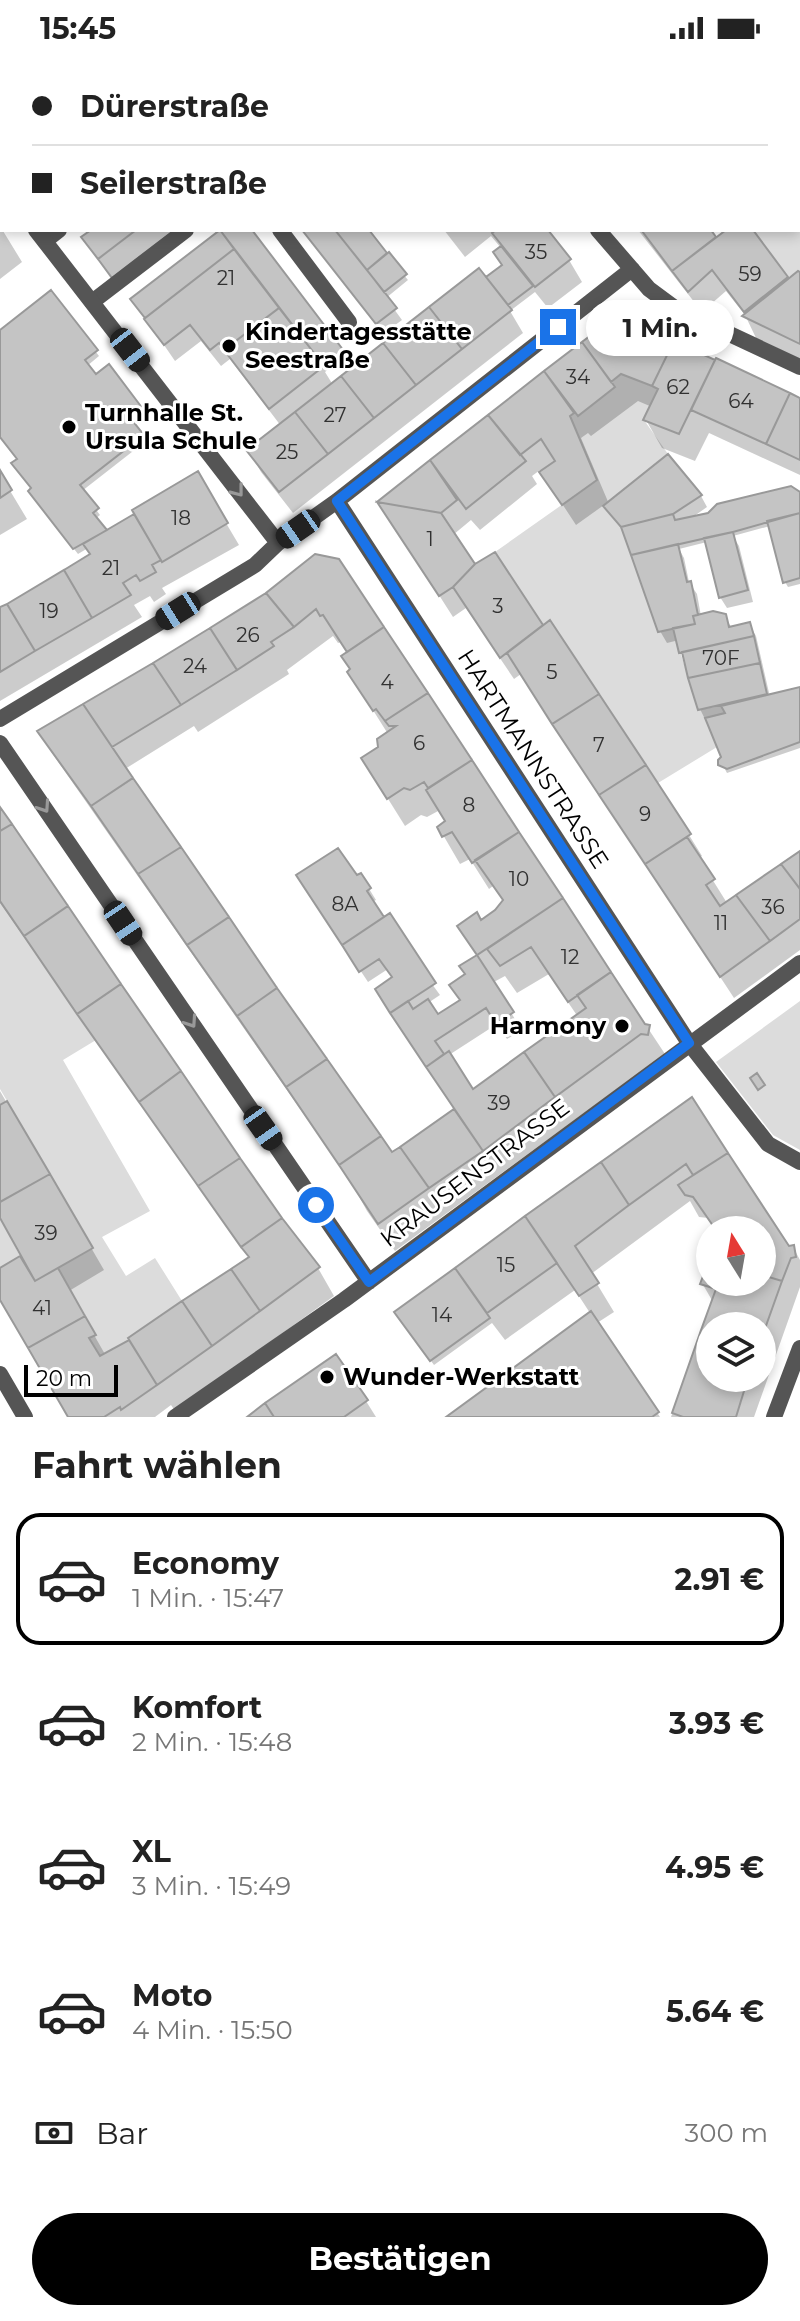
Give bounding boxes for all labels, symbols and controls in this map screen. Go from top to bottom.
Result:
text: 15:45 [40,10,116,47]
text: Dürerstraße [80,88,269,125]
text: Seilerstraße [80,165,267,202]
house number: 35 [525,240,547,264]
house number: 59 [738,262,762,286]
house number: 21 [217,266,235,290]
callout: 1 Min. [586,299,734,355]
route end [540,309,576,345]
text: 1 Min. [623,312,697,344]
place label: Kindertagesstätte Seestraße [245,317,472,374]
car [106,324,154,376]
marker: Kindertagesstätte Seestraße [220,337,238,355]
house number: 34 [566,365,590,389]
house number: 62 [666,375,690,399]
house number: 64 [728,389,754,413]
place label: Turnhalle St. Ursula Schule [85,398,257,455]
house number: 27 [323,403,347,427]
marker: Turnhalle St. Ursula Schule [60,418,78,436]
house number: 25 [276,440,298,464]
one-way arrow [229,482,243,497]
car [271,505,325,553]
house number: 18 [171,506,191,530]
house number: 1 [426,527,434,551]
house number: 21 [102,556,120,580]
car [151,588,205,634]
house number: 3 [492,594,504,618]
house number: 19 [39,599,59,623]
house number: 26 [236,623,260,647]
street label: HARTMANNSTRASSE [452,644,615,874]
house number: 70F [702,646,740,670]
house number: 24 [183,654,207,678]
house number: 5 [546,660,558,684]
house number: 4 [380,670,394,694]
house number: 6 [413,731,425,755]
house number: 7 [593,733,605,757]
house number: 8 [463,793,475,817]
one-way arrow [34,799,49,813]
house number: 9 [639,802,651,826]
house number: 10 [509,867,529,891]
house number: 8A [332,892,359,916]
house number: 36 [761,895,785,919]
car [100,896,146,950]
house number: 11 [714,911,728,935]
house number: 12 [561,945,579,969]
place label: Harmony [490,1011,607,1040]
one-way arrow [181,1013,196,1027]
marker: Harmony [613,1017,631,1035]
house number: 39 [487,1091,511,1115]
street label: KRAUSENSTRASSE [375,1092,575,1253]
car [239,1101,287,1155]
route start [298,1187,334,1223]
north arrow [696,1216,776,1296]
map controls [696,1216,776,1392]
house number: 39 [34,1221,58,1245]
house number: 15 [497,1253,515,1277]
house number: 41 [32,1296,52,1320]
house number: 14 [432,1303,452,1327]
button: layers [696,1312,776,1392]
scale bar [24,1361,118,1397]
place label: Wunder-Werkstatt [343,1362,580,1391]
text: 20 m [36,1365,92,1392]
marker: Wunder-Werkstatt [318,1368,336,1386]
text: Fahrt wählen [32,1443,282,1487]
icon: car [36,1543,108,1615]
text: Economy [132,1545,279,1582]
text: 2.91 € [675,1561,764,1598]
text: 1 Min. · 15:47 [132,1582,284,1614]
icon: car [36,1687,108,1759]
text: Komfort [132,1689,262,1726]
text: 3.93 € [669,1705,764,1742]
text: 2 Min. · 15:48 [132,1726,292,1758]
icon: car [36,1831,108,1903]
text: XL [132,1833,171,1870]
text: 4.95 € [665,1849,764,1886]
text: 3 Min. · 15:49 [132,1870,291,1902]
icon: car [36,1975,108,2047]
text: Moto [132,1977,213,2014]
text: 5.64 € [666,1993,764,2030]
text: 4 Min. · 15:50 [132,2014,293,2046]
icon: cash [32,2111,76,2155]
text: Bar [96,2115,148,2152]
text: 300 m [685,2117,768,2149]
button: Bestätigen [32,2213,768,2305]

